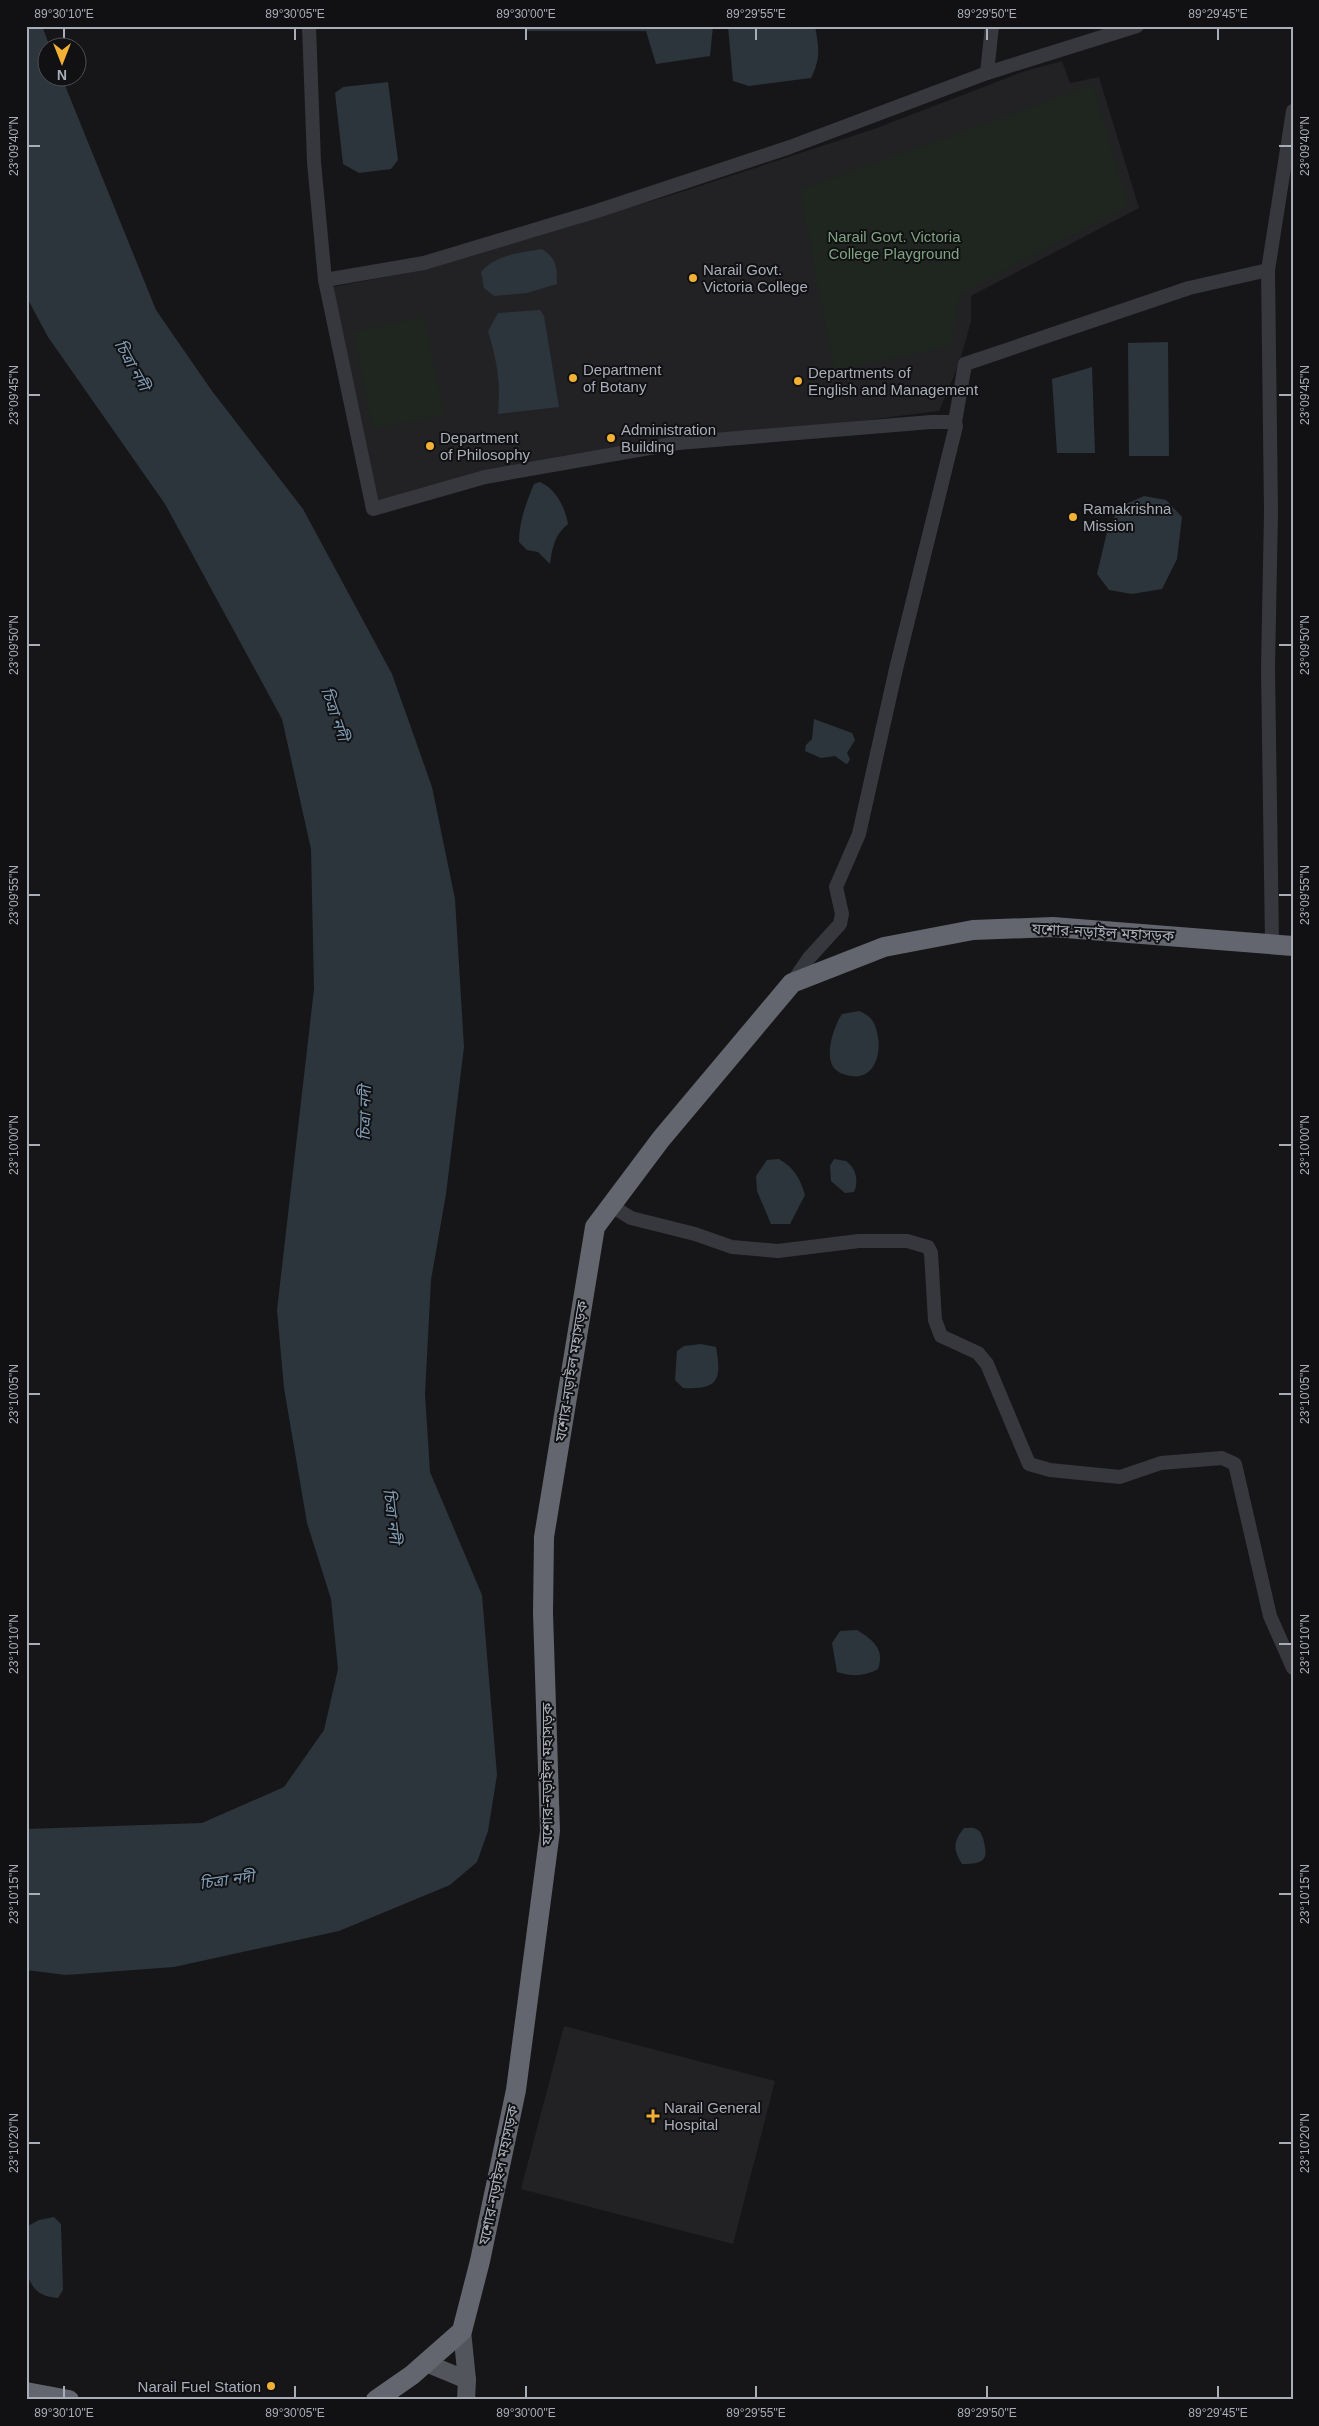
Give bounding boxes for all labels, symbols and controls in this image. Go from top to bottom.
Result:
text: 89°30'10"E [34,7,94,21]
text: 89°30'05"E [265,7,325,21]
text: 89°30'00"E [496,7,556,21]
text: 89°29'55"E [726,7,786,21]
text: 89°29'50"E [957,7,1017,21]
text: 89°29'45"E [1188,7,1248,21]
north arrow [38,38,88,88]
text: N [57,67,67,83]
text: 23°09'40"N [7,116,21,176]
text: 23°09'40"N [1298,116,1312,176]
park label: Narail Govt. Victoria College Playground [827,228,961,262]
place label: Narail Govt. Victoria College [703,261,808,295]
marker: Narail Govt. Victoria College [687,272,699,284]
water label: চিত্রা নদী [111,336,155,396]
place label: Department of Botany [583,361,662,395]
place label: Departments of English and Management [808,364,979,398]
text: 23°09'45"N [7,365,21,425]
text: 23°09'45"N [1298,365,1312,425]
marker: Department of Botany [567,372,579,384]
marker: Departments of English and Management [792,375,804,387]
place label: Administration Building [621,421,716,455]
place label: Department of Philosophy [440,429,531,463]
marker: Administration Building [605,432,617,444]
marker: Department of Philosophy [424,440,436,452]
place label: Ramakrishna Mission [1083,500,1172,534]
marker: Ramakrishna Mission [1067,511,1079,523]
text: 23°09'50"N [7,615,21,675]
text: 23°09'50"N [1298,615,1312,675]
water label: চিত্রা নদী [318,685,354,745]
text: 23°09'55"N [7,865,21,925]
text: 23°09'55"N [1298,865,1312,925]
street label: যশোর-নড়াইল মহাসড়ক [1030,920,1175,944]
water label: চিত্রা নদী [355,1083,374,1141]
text: 23°10'00"N [7,1115,21,1175]
text: 23°10'00"N [1298,1115,1312,1175]
street label: যশোর-নড়াইল মহাসড়ক [551,1298,591,1444]
text: 23°10'05"N [7,1364,21,1424]
text: 23°10'05"N [1298,1364,1312,1424]
water label: চিত্রা নদী [380,1488,405,1547]
text: 23°10'10"N [7,1614,21,1674]
text: 23°10'10"N [1298,1614,1312,1674]
street label: যশোর-নড়াইল মহাসড়ক [538,1702,555,1846]
text: 23°10'15"N [7,1864,21,1924]
text: 23°10'15"N [1298,1864,1312,1924]
water label: চিত্রা নদী [198,1866,258,1892]
place label: Narail General Hospital [664,2099,761,2133]
street label: যশোর-নড়াইল মহাসড়ক [475,2103,521,2247]
marker: Narail General Hospital [646,2109,660,2123]
text: 23°10'20"N [7,2113,21,2173]
text: 23°10'20"N [1298,2113,1312,2173]
place label: Narail Fuel Station [138,2378,261,2395]
marker: Narail Fuel Station [265,2380,277,2392]
text: 89°30'10"E [34,2406,94,2420]
text: 89°30'05"E [265,2406,325,2420]
text: 89°30'00"E [496,2406,556,2420]
text: 89°29'55"E [726,2406,786,2420]
text: 89°29'50"E [957,2406,1017,2420]
text: 89°29'45"E [1188,2406,1248,2420]

